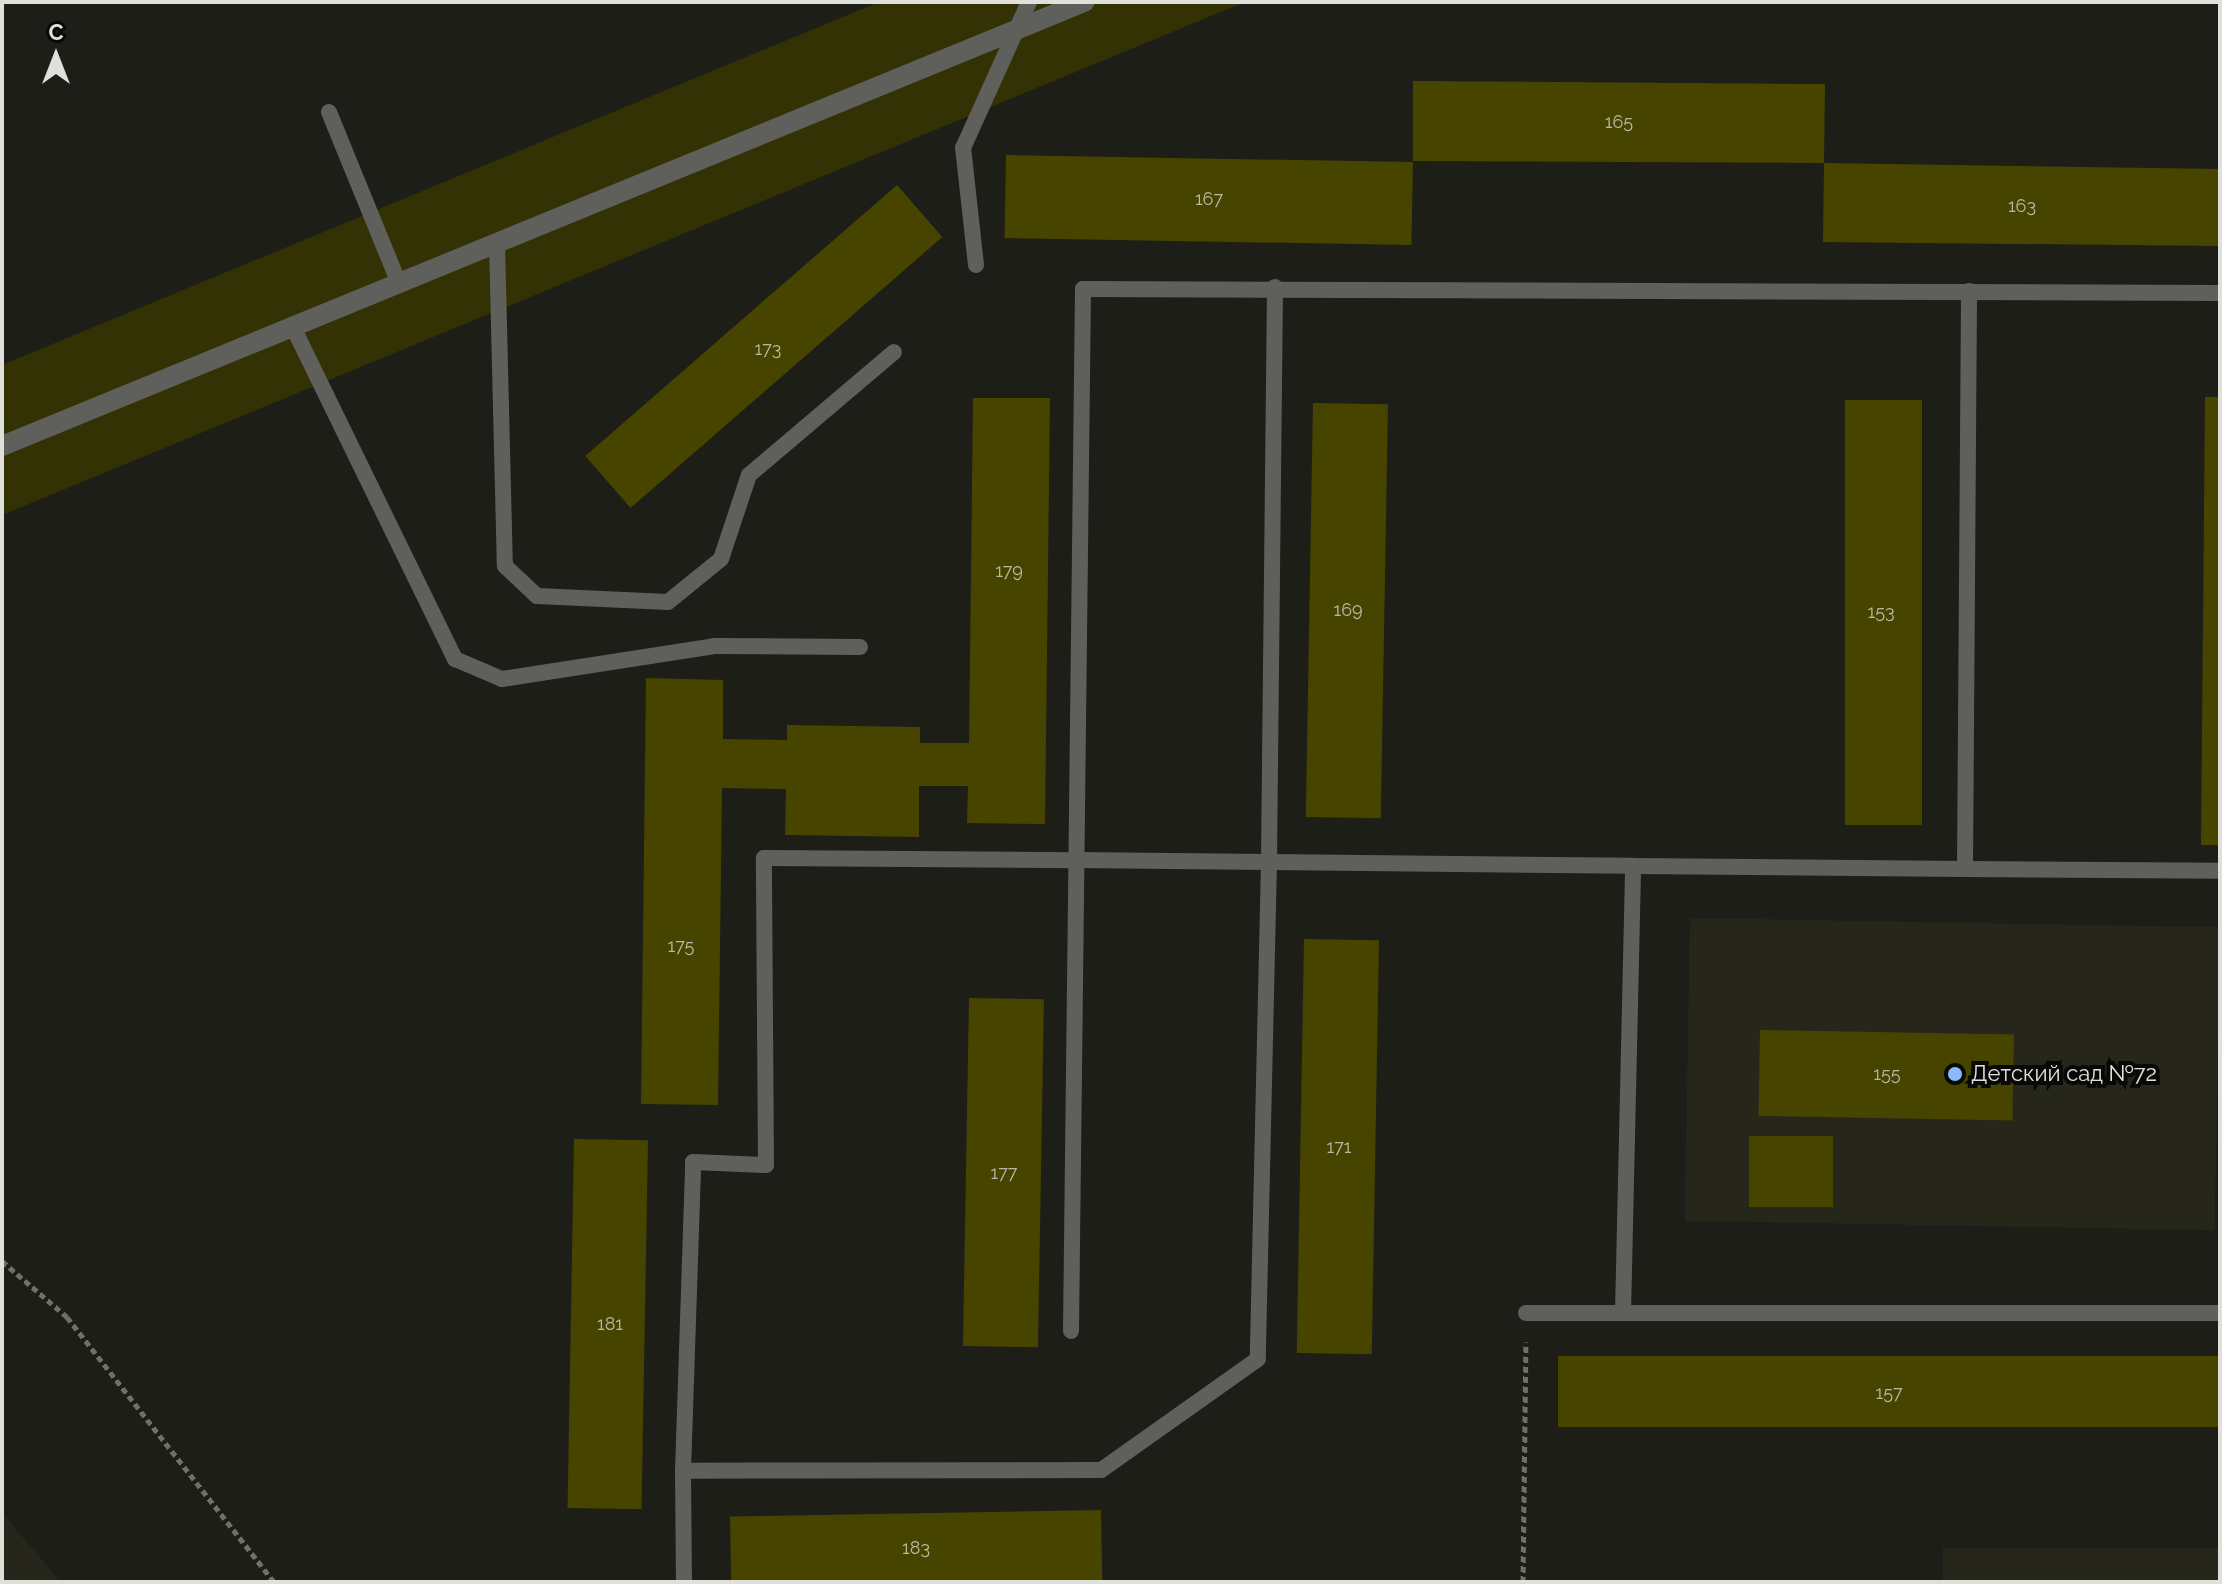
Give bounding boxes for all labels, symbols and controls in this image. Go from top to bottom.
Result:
north arrow [16,16,96,96]
text: С [48,19,64,45]
house number: 165 [1605,111,1633,133]
house number: 167 [1195,188,1223,210]
house number: 163 [2008,195,2036,217]
house number: 173 [755,338,781,360]
house number: 179 [995,560,1023,582]
house number: 169 [1333,599,1363,621]
house number: 153 [1867,601,1895,623]
house number: 175 [668,935,694,957]
place label: Детский сад №72 [1971,1061,2157,1087]
house number: 155 [1873,1063,1901,1085]
marker: Детский сад №72 [1946,1065,1964,1083]
house number: 171 [1327,1136,1351,1158]
house number: 177 [991,1162,1017,1184]
house number: 181 [597,1313,623,1335]
house number: 157 [1875,1382,1903,1404]
house number: 183 [902,1537,930,1559]

